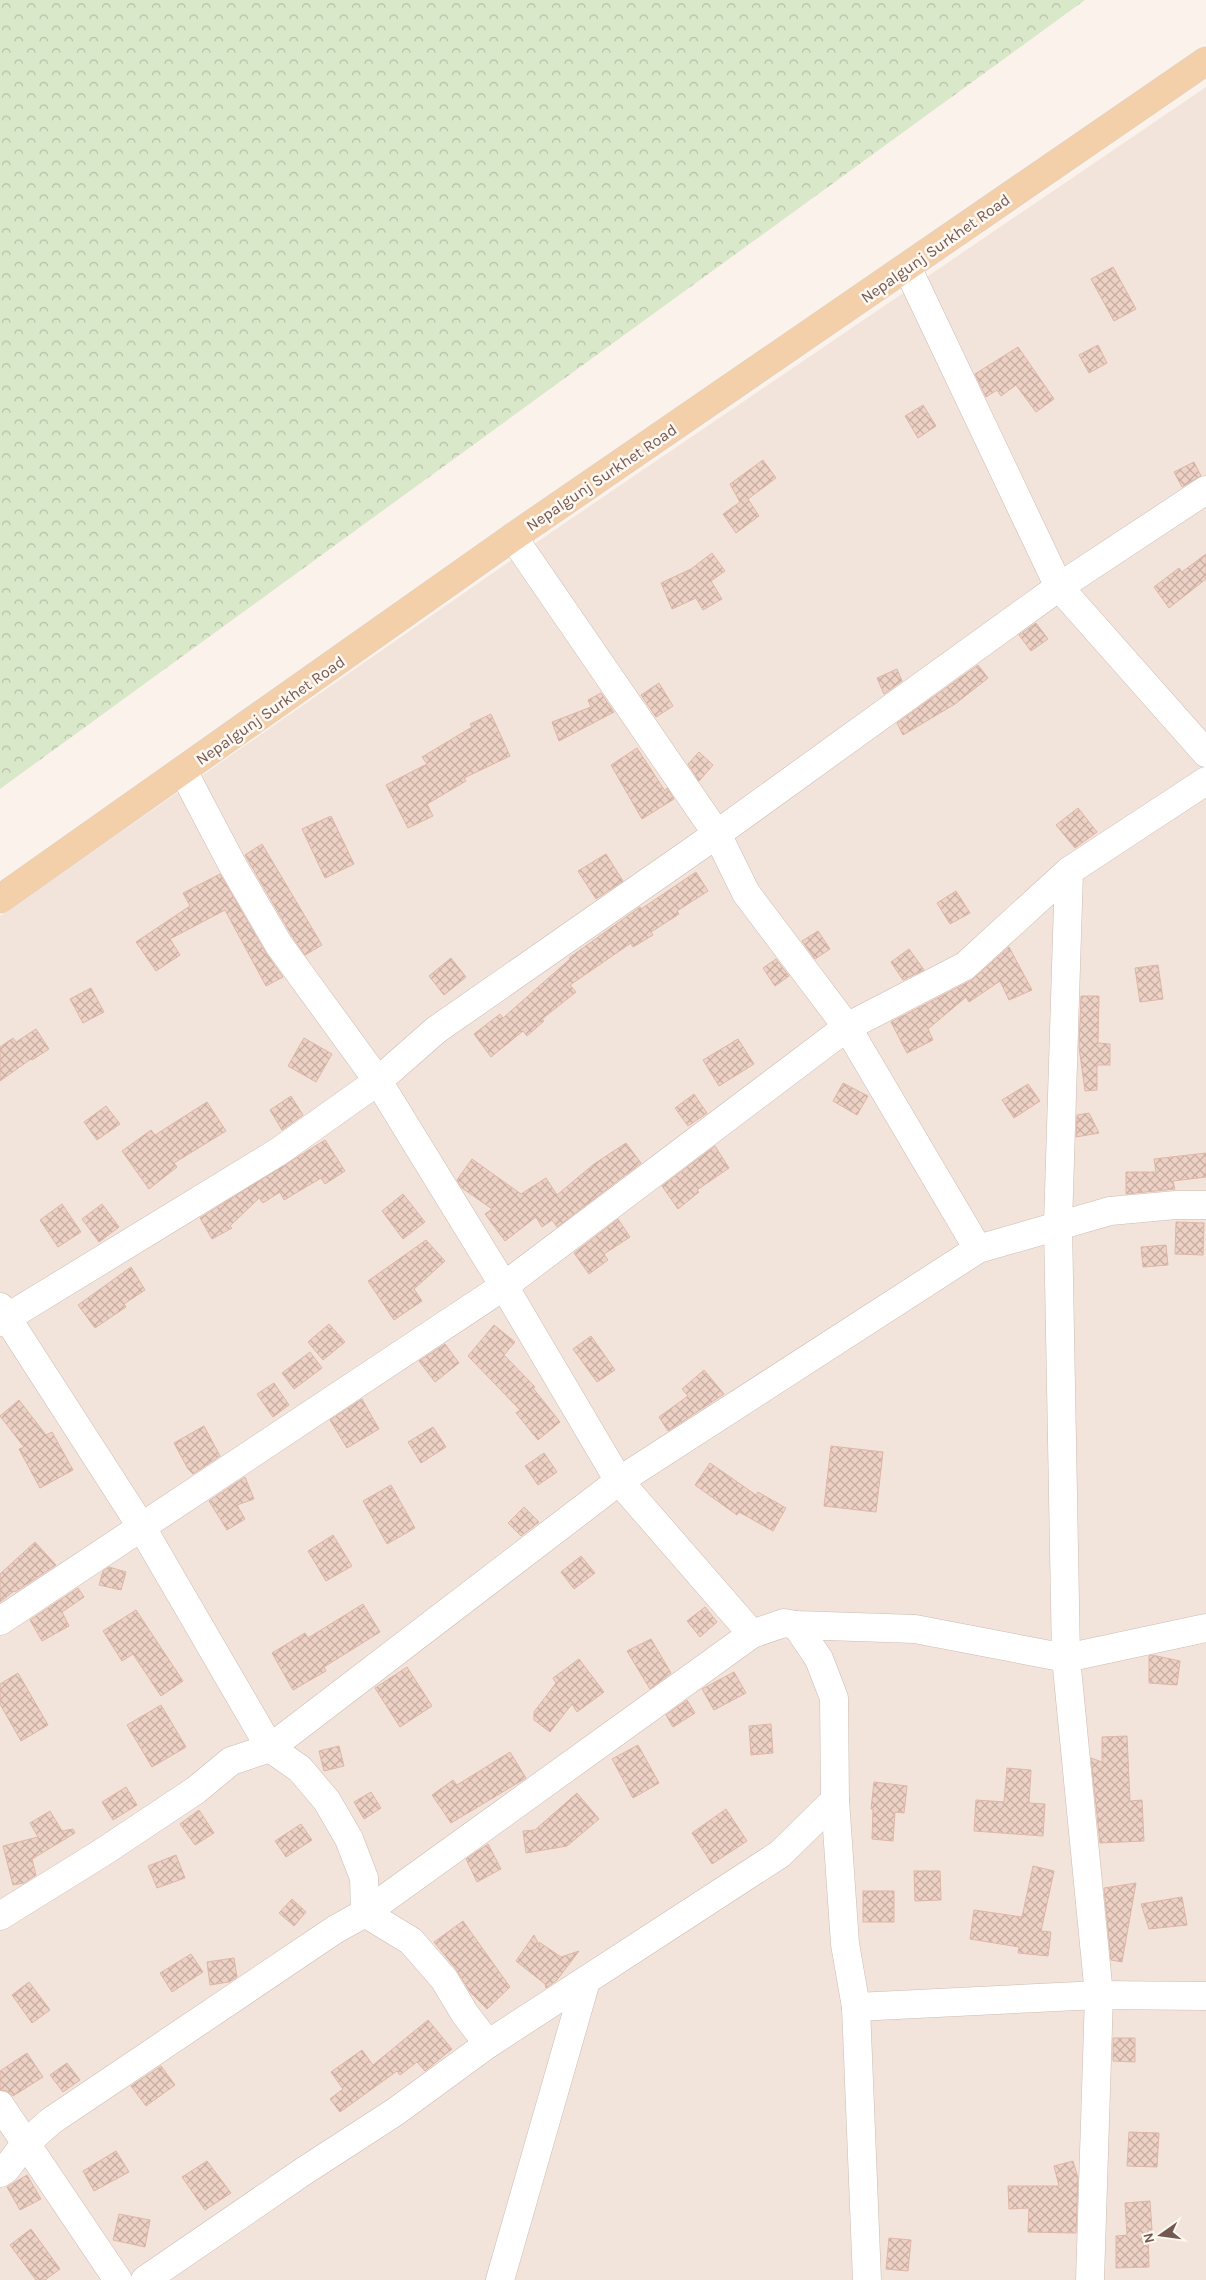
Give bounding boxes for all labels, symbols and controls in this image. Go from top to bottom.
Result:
street label: Nepalgunj Surkhet Road [857,190,1014,307]
street label: Nepalgunj Surkhet Road [522,420,680,535]
street label: Nepalgunj Surkhet Road [192,652,349,769]
north arrow [1136,2210,1186,2260]
text: N [1139,2231,1158,2245]

